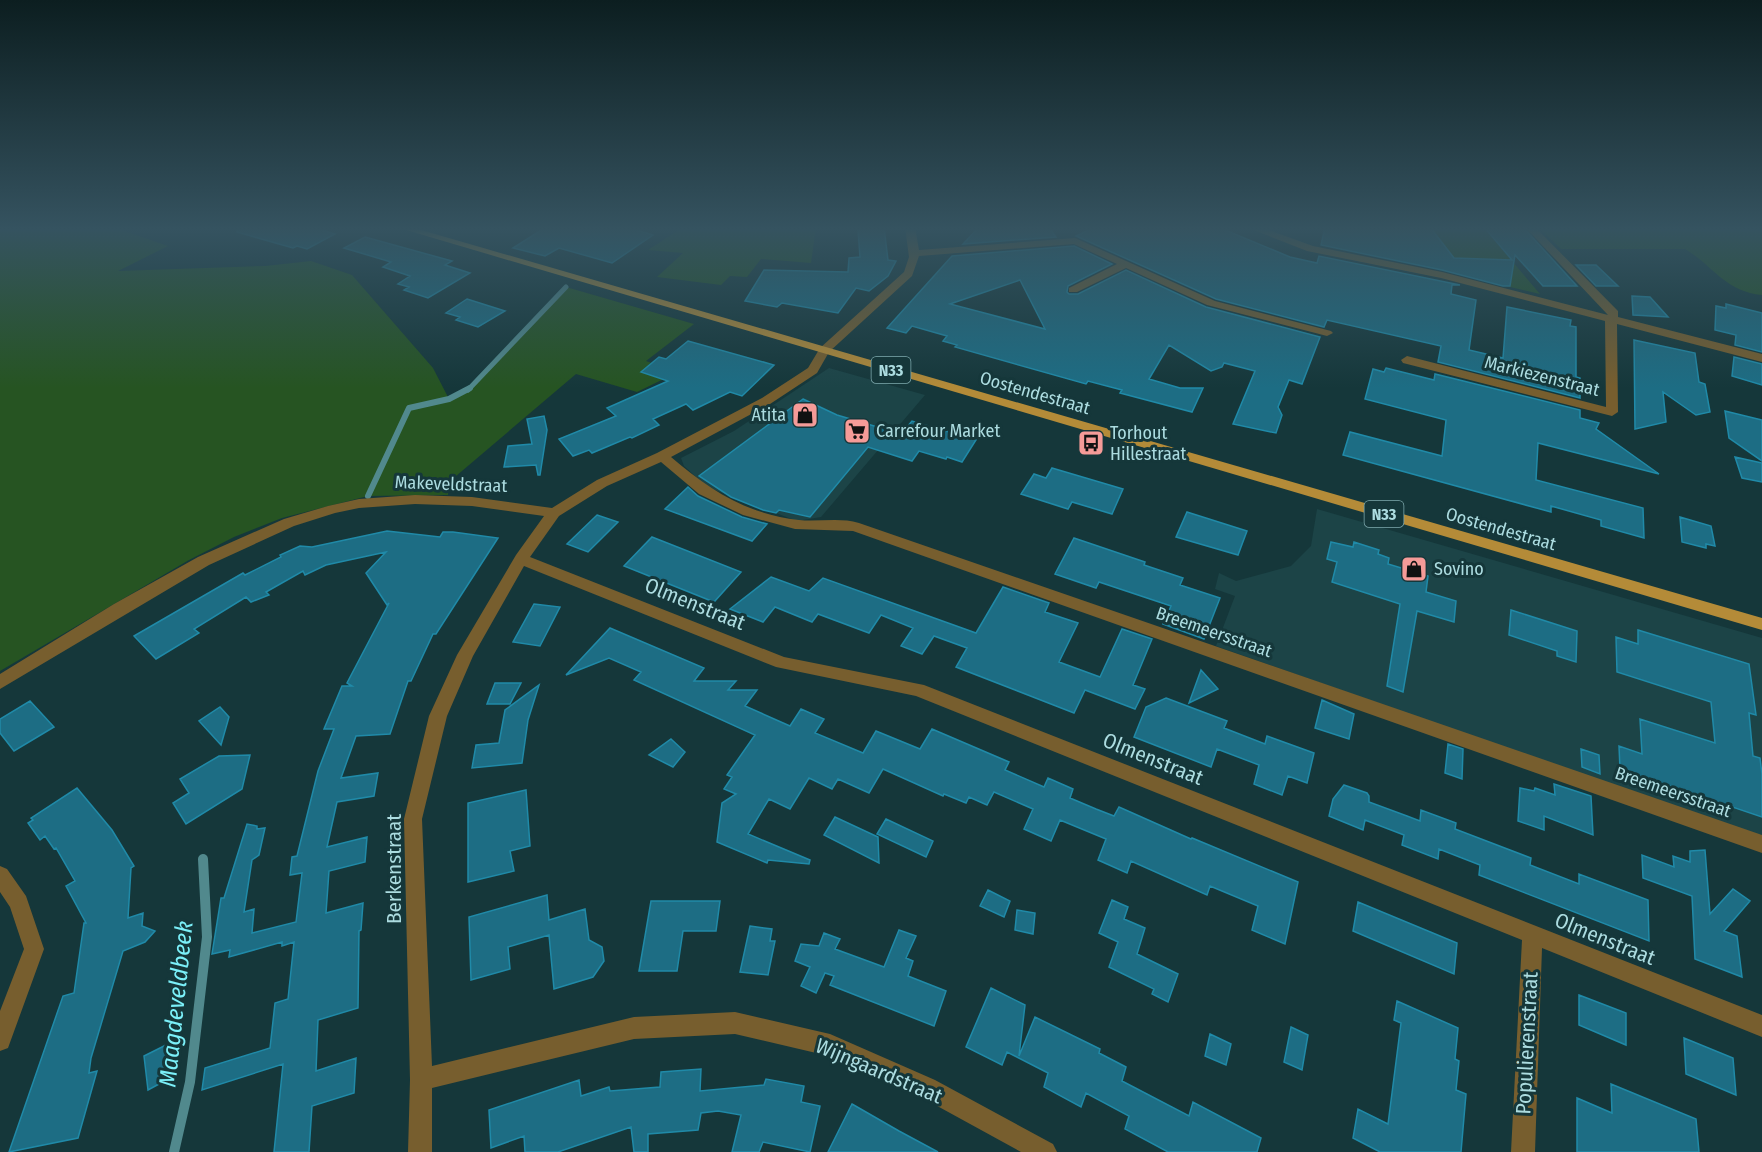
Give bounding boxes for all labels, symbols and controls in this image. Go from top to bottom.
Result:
street label: Markiezenstraat [1482,351,1602,401]
road number: N33 [872,357,910,383]
street label: Oostendestraat [977,367,1093,419]
shop icon: Atita [790,400,820,430]
place label: Atita [752,404,786,426]
supermarket icon: Carrefour Market [842,416,872,446]
place label: Carrefour Market [876,420,1000,442]
place label: Torhout Hillestraat [1110,422,1187,465]
bus stop icon: Torhout Hillestraat [1076,428,1106,458]
street label: Makeveldstraat [394,471,508,497]
road number: N33 [1364,501,1404,527]
street label: Oostendestraat [1443,503,1559,555]
shop icon: Sovino [1399,554,1429,584]
place label: Sovino [1434,558,1484,580]
street label: Olmenstraat [641,572,749,636]
street label: Breemeersstraat [1153,602,1275,662]
street label: Olmenstraat [1099,727,1207,791]
street label: Breemeersstraat [1612,762,1734,822]
street label: Berkenstraat [381,814,407,924]
street label: Olmenstraat [1551,907,1659,971]
water label: Maagdeveldbeek [153,920,199,1088]
street label: Populierenstraat [1510,971,1544,1115]
street label: Wijngaardstraat [812,1033,946,1109]

